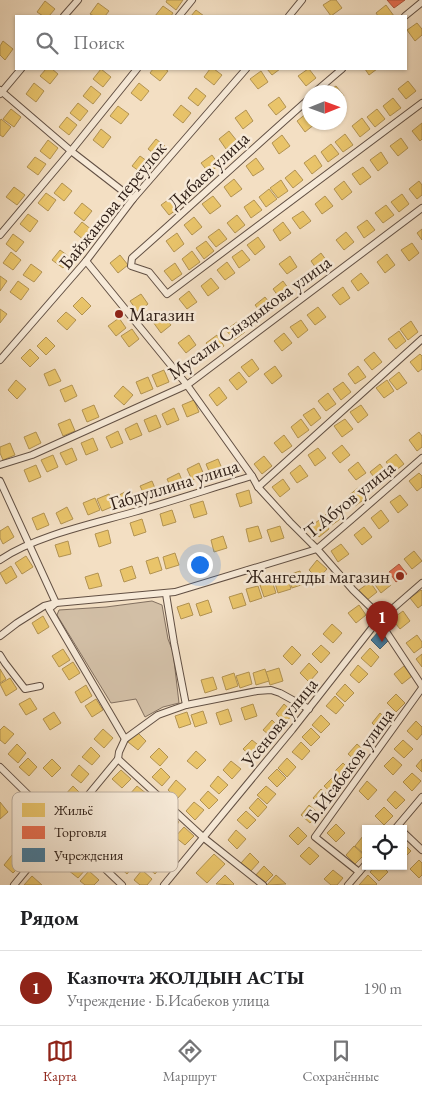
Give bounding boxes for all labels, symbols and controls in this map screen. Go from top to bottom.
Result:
search box [15,15,407,70]
icon: search [33,29,61,57]
text: Поиск [73,30,125,55]
north arrow [302,85,347,130]
street label: Дибаев улица [162,126,255,215]
street label: Байжанова переулок [53,136,172,275]
street label: Мусали Сыздыкова улица [162,249,336,385]
place label: Магазин [129,302,195,327]
marker: Магазин [113,308,125,320]
street label: Габдуллина улица [106,453,242,516]
street label: Т.Абуов улица [299,455,400,544]
your location [187,552,213,578]
place label: Жангелды магазин [245,564,390,589]
marker: Жангелды магазин [394,570,406,582]
pin: 1 [366,601,398,642]
street label: Усенова улица [235,672,323,773]
street label: Б.Исабеков улица [299,702,400,828]
legend [12,792,178,872]
text: Жильё [53,801,94,819]
text: Торговля [54,823,107,841]
map controls [362,825,407,870]
button: locate [362,825,407,870]
text: Учреждения [53,846,123,864]
text: Рядом [20,904,79,931]
text: Казпочта ЖОЛДЫН АСТЫ [67,965,304,990]
text: 1 [32,978,40,999]
text: 190 m [363,978,402,999]
text: Учреждение · Б.Исабеков улица [67,990,270,1011]
tab: Карта [43,1037,77,1085]
tab: Маршрут [163,1037,216,1085]
tab: Сохранённые [303,1037,379,1085]

